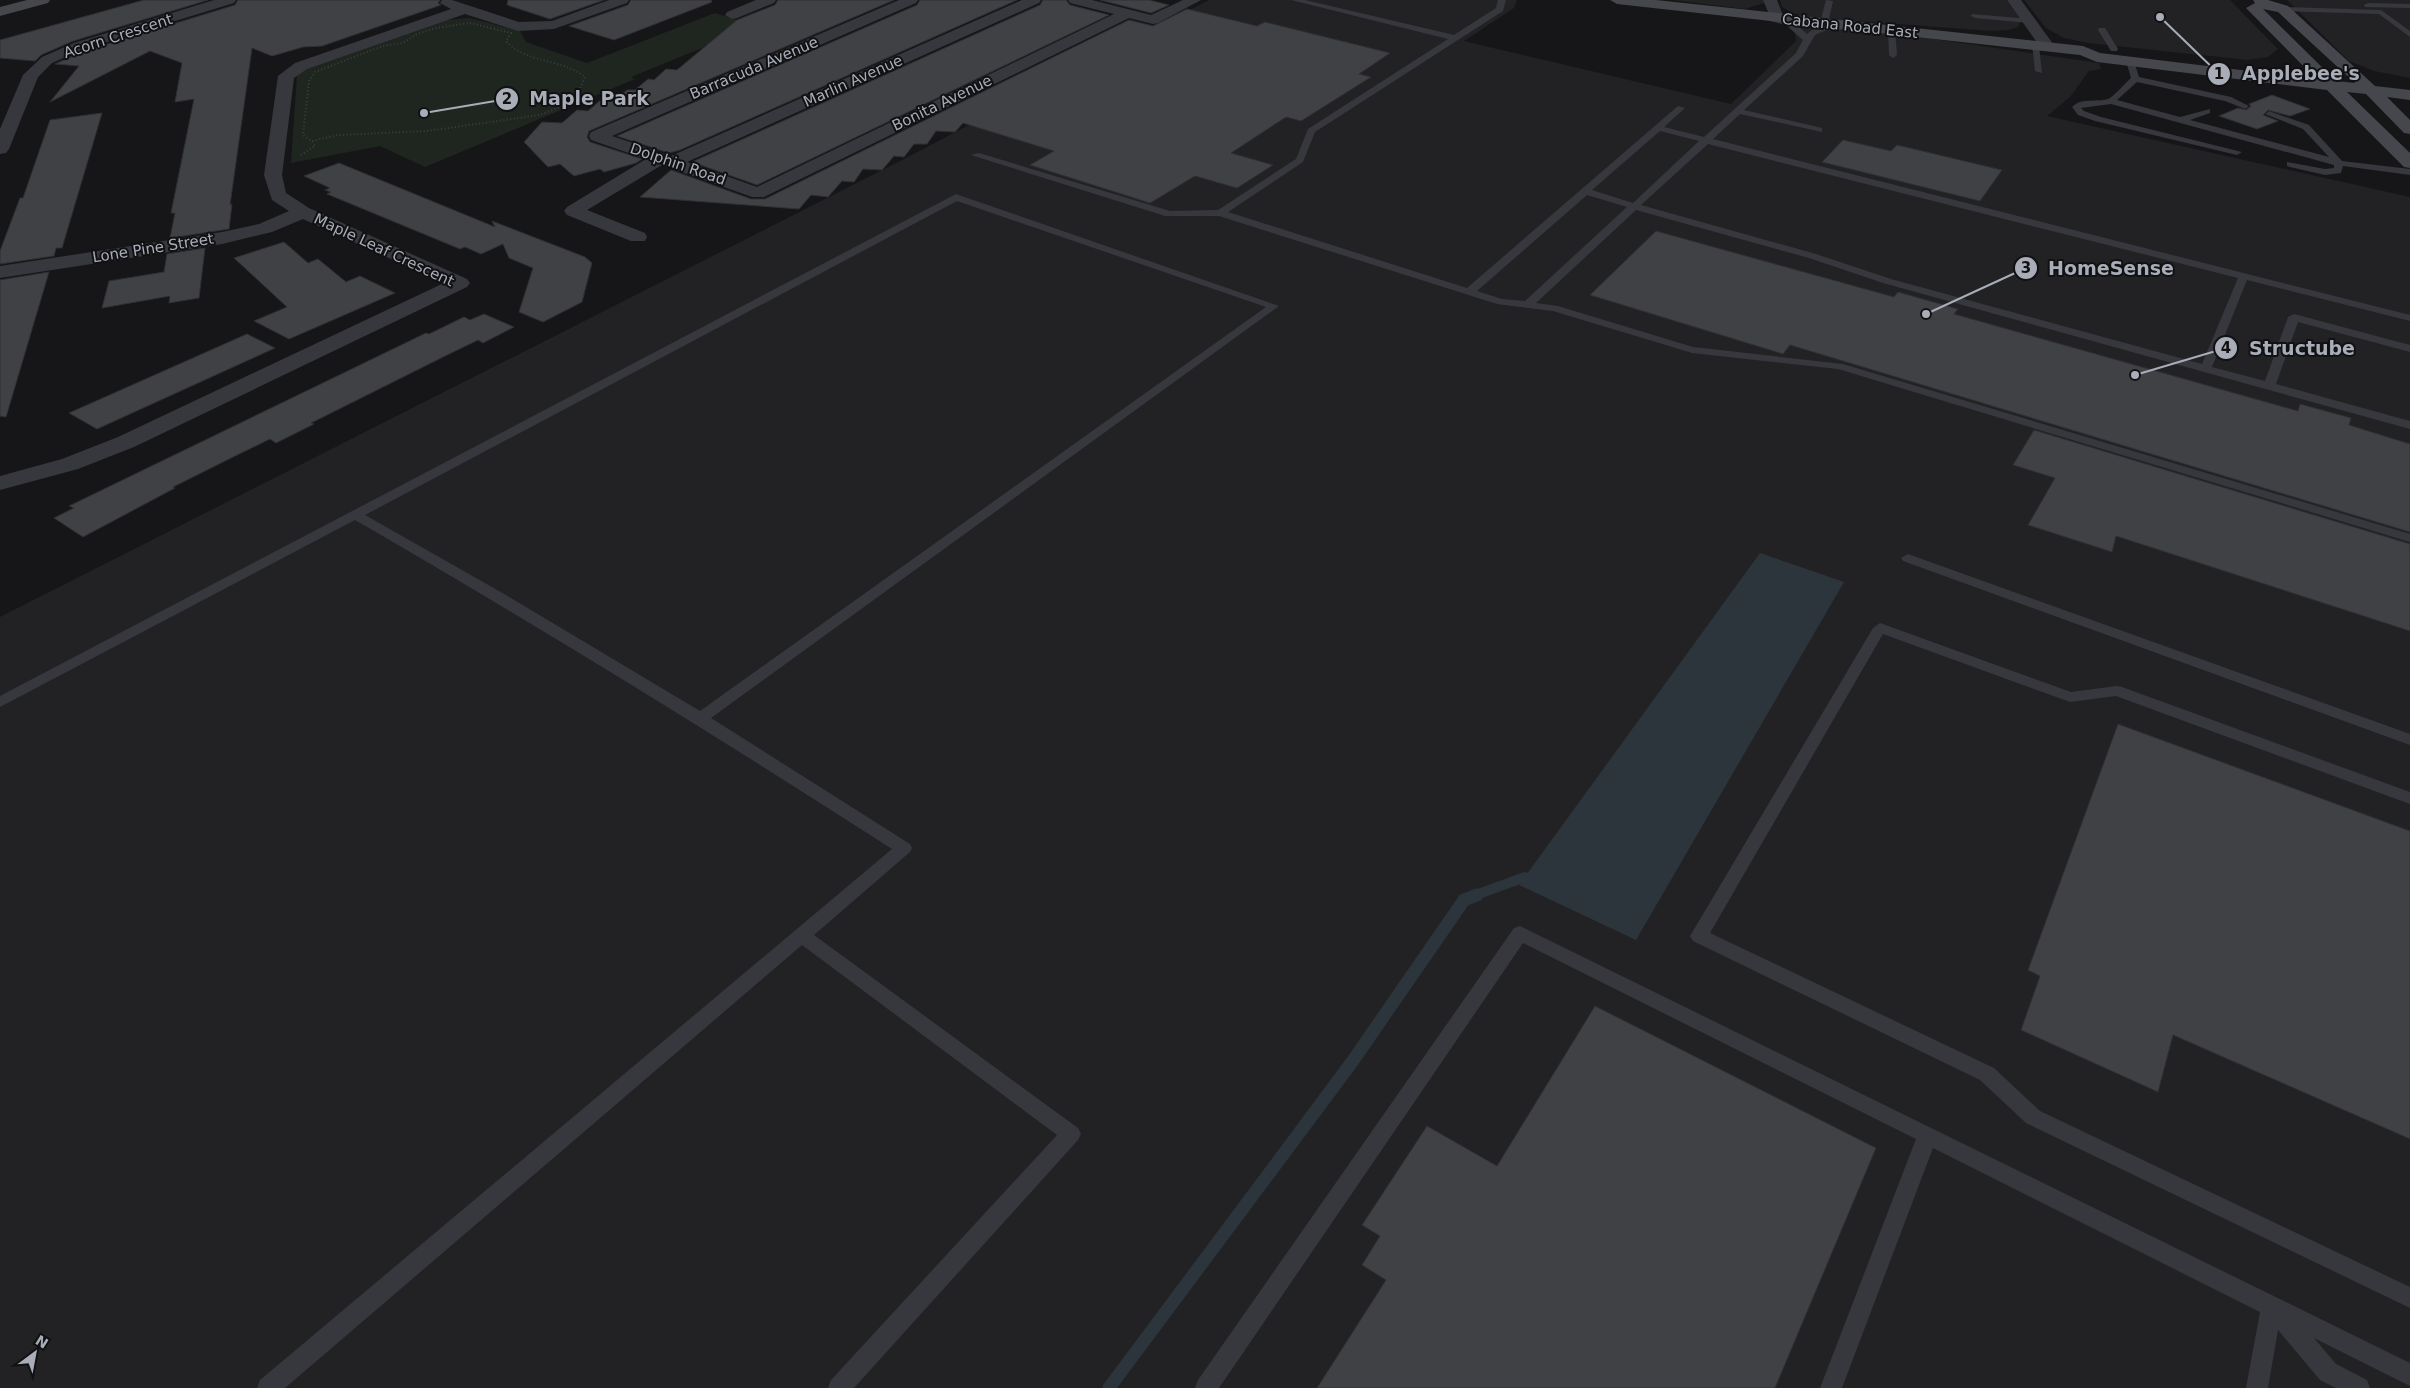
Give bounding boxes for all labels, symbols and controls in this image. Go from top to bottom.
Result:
street label: Acorn Crescent [61,10,175,62]
street label: Cabana Road East [1781,10,1919,42]
street label: Barracuda Avenue [687,33,821,103]
street label: Marlin Avenue [801,51,905,111]
callout: Applebee's [2207,57,2369,91]
text: Applebee's [2242,62,2360,84]
text: 1 [2214,65,2224,83]
street label: Bonita Avenue [889,71,995,135]
callout: Maple Park [494,82,659,116]
text: Maple Park [529,87,649,109]
text: 2 [502,90,512,108]
street label: Dolphin Road [628,139,728,189]
street label: Maple Leaf Crescent [311,210,457,290]
street label: Lone Pine Street [91,229,215,266]
callout: HomeSense [2013,251,2184,285]
text: HomeSense [2048,257,2174,279]
text: 3 [2021,259,2031,277]
callout: Structube [2214,331,2365,365]
text: Structube [2249,337,2355,359]
text: 4 [2221,339,2231,357]
north arrow [10,1328,60,1378]
text: N [33,1332,51,1352]

